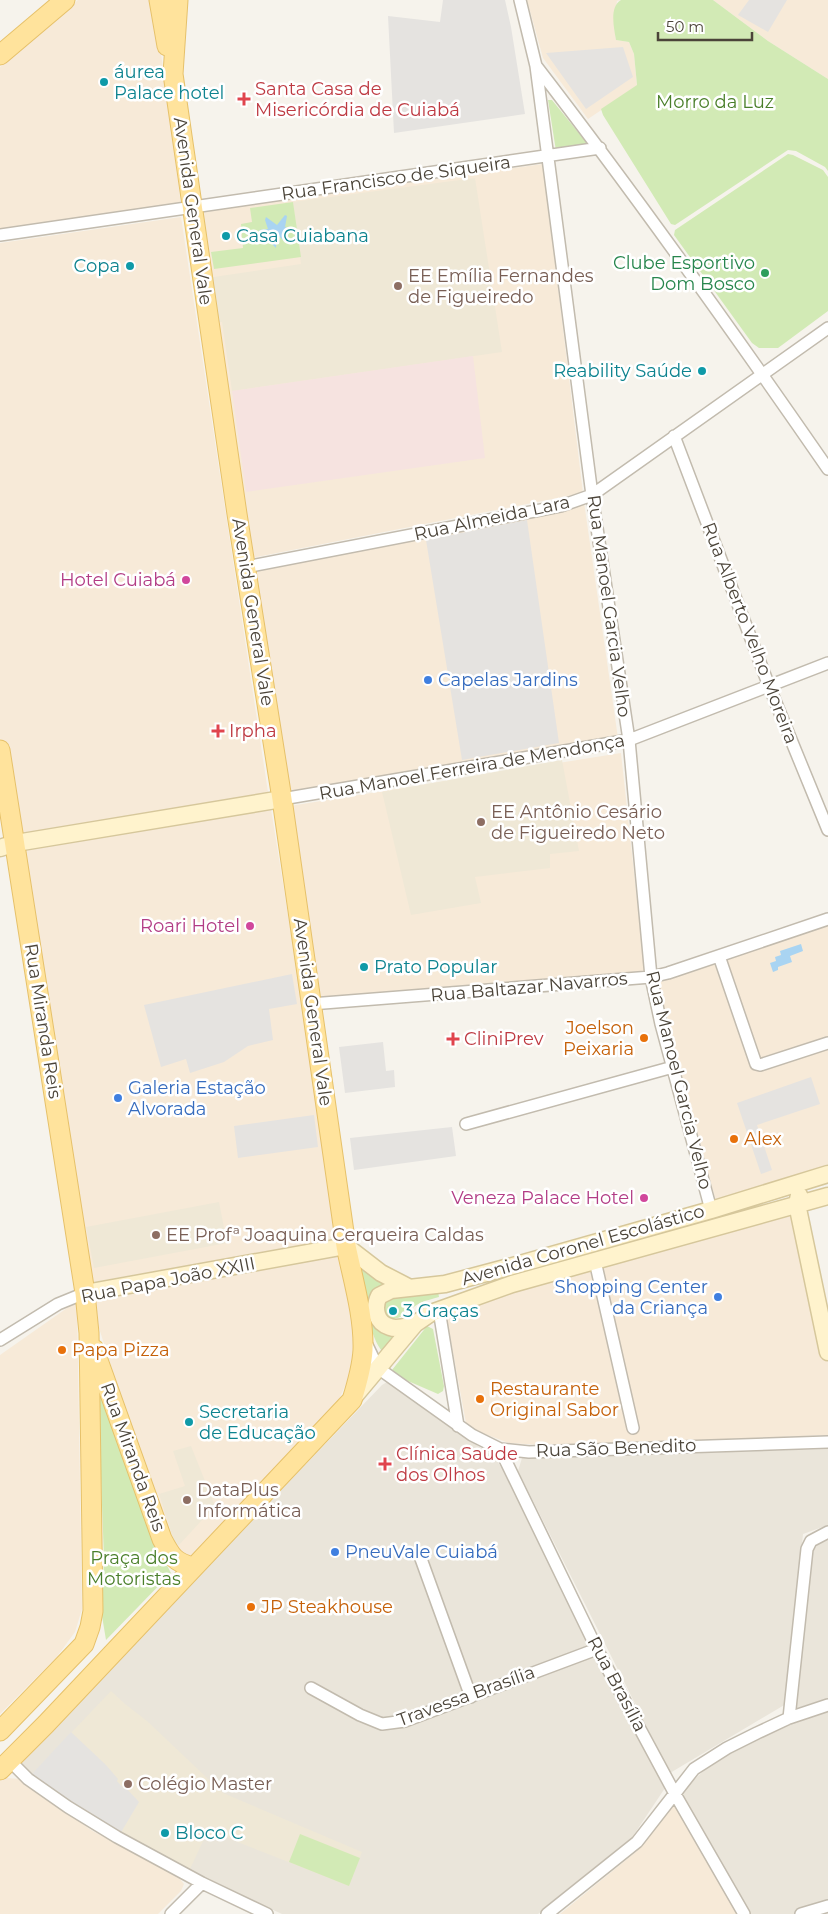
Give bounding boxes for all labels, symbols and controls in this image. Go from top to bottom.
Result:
scale bar [658,10,752,42]
text: 50 m [666,17,704,36]
place label: áurea Palace hotel [114,61,224,104]
marker: áurea Palace hotel [98,76,110,88]
place label: Santa Casa de Misericórdia de Cuiabá [255,78,460,121]
park label: Morro da Luz [656,91,774,113]
marker: Santa Casa de Misericórdia de Cuiabá [237,92,251,106]
street label: Avenida General Vale [169,116,217,307]
street label: Rua Francisco de Siqueira [280,151,512,205]
place label: Casa Cuiabana [236,225,369,247]
marker: Casa Cuiabana [220,230,232,242]
place label: Clube Esportivo Dom Bosco [613,252,755,295]
place label: Copa [74,255,120,277]
marker: Copa [124,260,136,272]
place label: EE Emília Fernandes de Figueiredo [408,265,594,308]
marker: Clube Esportivo Dom Bosco [759,267,771,279]
marker: EE Emília Fernandes de Figueiredo [392,280,404,292]
place label: Reability Saúde [553,360,692,382]
marker: Reability Saúde [696,365,708,377]
street label: Rua Almeida Lara [412,491,572,545]
street label: Rua Manoel Garcia Velho [582,493,636,719]
street label: Avenida General Vale [227,517,279,708]
street label: Rua Alberto Velho Moreira [698,519,802,747]
place label: Hotel Cuiabá [60,569,176,591]
marker: Hotel Cuiabá [180,574,192,586]
place label: Capelas Jardins [438,669,578,691]
marker: Capelas Jardins [422,674,434,686]
place label: Irpha [229,720,277,742]
marker: Irpha [211,724,225,738]
street label: Rua Manoel Ferreira de Mendonça [317,729,627,805]
place label: EE Antônio Cesário de Figueiredo Neto [491,801,665,844]
marker: EE Antônio Cesário de Figueiredo Neto [475,816,487,828]
place label: Roari Hotel [140,915,240,937]
street label: Avenida General Vale [289,917,337,1108]
marker: Roari Hotel [244,920,256,932]
street label: Rua Miranda Reis [20,942,66,1100]
place label: Prato Popular [374,956,498,978]
marker: Prato Popular [358,961,370,973]
street label: Rua Baltazar Navarros [429,967,629,1007]
street label: Rua Manoel Garcia Velho [641,968,717,1192]
place label: Joelson Peixaria [563,1017,634,1060]
place label: CliniPrev [464,1028,544,1050]
marker: CliniPrev [446,1032,460,1046]
marker: Joelson Peixaria [638,1032,650,1044]
place label: Galeria Estação Alvorada [128,1077,266,1120]
marker: Galeria Estação Alvorada [112,1092,124,1104]
place label: Alex [744,1128,782,1150]
marker: Alex [728,1133,740,1145]
place label: Veneza Palace Hotel [451,1187,634,1209]
marker: Veneza Palace Hotel [638,1192,650,1204]
street label: Avenida Coronel Escolástico [459,1200,707,1290]
place label: EE Profª Joaquina Cerqueira Caldas [166,1224,484,1246]
marker: EE Profª Joaquina Cerqueira Caldas [150,1229,162,1241]
street label: Rua Papa João XXIII [79,1252,257,1308]
place label: Shopping Center da Criança [555,1276,708,1319]
marker: Shopping Center da Criança [712,1291,724,1303]
place label: 3 Graças [403,1300,479,1322]
marker: 3 Graças [387,1305,399,1317]
place label: Papa Pizza [72,1339,170,1361]
marker: Papa Pizza [56,1344,68,1356]
place label: Restaurante Original Sabor [490,1378,619,1421]
street label: Rua Miranda Reis [96,1380,170,1535]
marker: Restaurante Original Sabor [474,1393,486,1405]
place label: Secretaria de Educação [199,1401,316,1444]
marker: Secretaria de Educação [183,1416,195,1428]
street label: Rua São Benedito [535,1434,697,1462]
place label: Clínica Saúde dos Olhos [396,1443,518,1486]
marker: Clínica Saúde dos Olhos [378,1457,392,1471]
place label: DataPlus Informática [197,1479,302,1522]
marker: DataPlus Informática [181,1494,193,1506]
place label: PneuVale Cuiabá [345,1541,498,1563]
marker: PneuVale Cuiabá [329,1546,341,1558]
park label: Praça dos Motoristas [87,1547,181,1590]
place label: JP Steakhouse [260,1596,393,1618]
marker: JP Steakhouse [245,1601,257,1613]
street label: Rua Brasília [583,1632,651,1736]
street label: Travessa Brasília [394,1661,538,1731]
place label: Colégio Master [138,1773,272,1795]
marker: Colégio Master [122,1778,134,1790]
place label: Bloco C [175,1822,244,1844]
marker: Bloco C [159,1827,171,1839]

